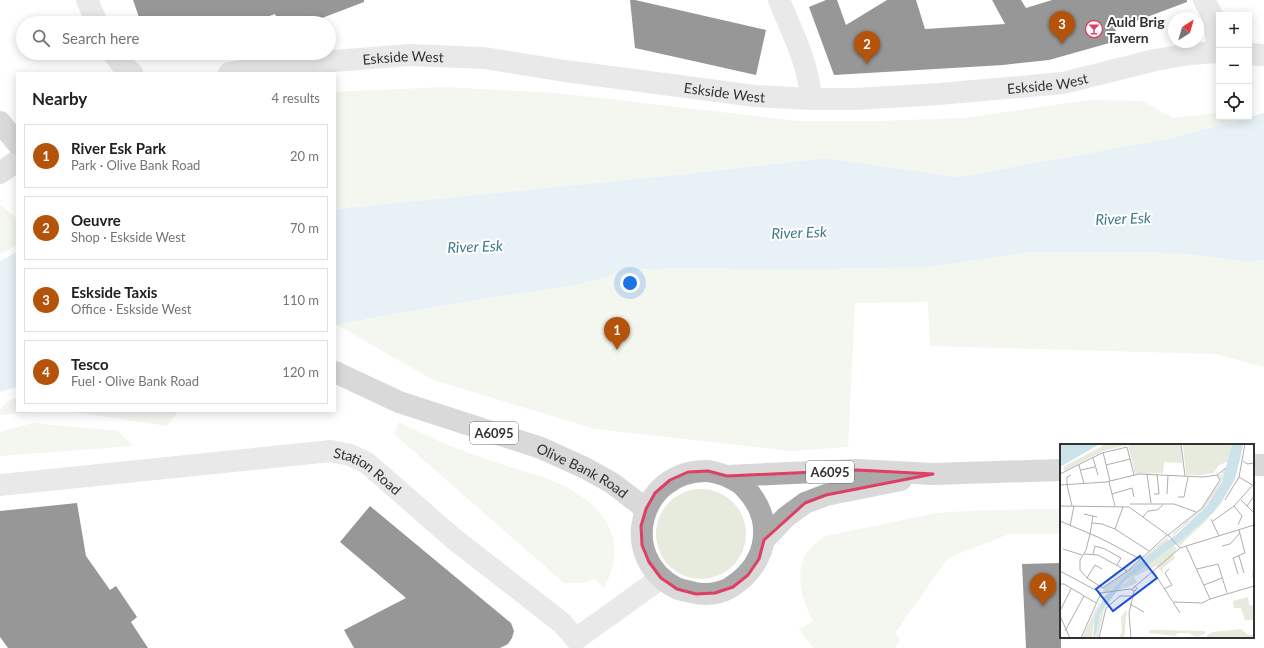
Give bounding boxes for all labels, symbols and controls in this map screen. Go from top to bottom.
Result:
pin: 3 [1049,11,1075,44]
north arrow [1168,12,1204,48]
map controls [1216,12,1252,120]
button: + [1216,12,1252,48]
place label: Auld Brig Tavern [1106,13,1165,46]
search box [16,16,336,60]
bar icon: Auld Brig Tavern [1084,19,1104,39]
icon: search [30,27,52,49]
text: Search here [62,29,139,47]
pin: 2 [854,31,880,64]
street label: Eskside West [362,46,444,67]
button: − [1216,48,1252,84]
street label: Eskside West [1006,69,1090,96]
street label: Eskside West [683,78,765,105]
button: locate [1216,84,1252,120]
text: Nearby [32,88,87,109]
text: 4 results [272,90,320,106]
text: River Esk Park [71,139,166,157]
text: 1 [42,148,50,164]
text: 20 m [290,148,319,164]
text: Park · Olive Bank Road [71,157,200,173]
water label: River Esk [1095,208,1152,228]
text: Oeuvre [71,211,121,229]
text: 2 [42,220,50,236]
text: 70 m [290,220,319,236]
water label: River Esk [771,222,828,242]
text: Shop · Eskside West [71,229,185,245]
water label: River Esk [447,236,504,256]
your location [620,273,640,293]
text: Eskside Taxis [71,283,157,301]
text: 3 [42,292,50,308]
text: 110 m [282,292,319,308]
text: Office · Eskside West [71,301,191,317]
pin: 1 [604,317,630,350]
text: Tesco [71,355,109,373]
text: 4 [42,364,50,380]
text: 120 m [282,364,319,380]
text: Fuel · Olive Bank Road [71,373,199,389]
road number: A6095 [470,422,518,444]
street label: Olive Bank Road [534,439,632,501]
street label: Station Road [332,443,405,498]
inset map [1060,444,1254,638]
road number: A6095 [806,461,854,483]
pin: 4 [1030,573,1056,606]

